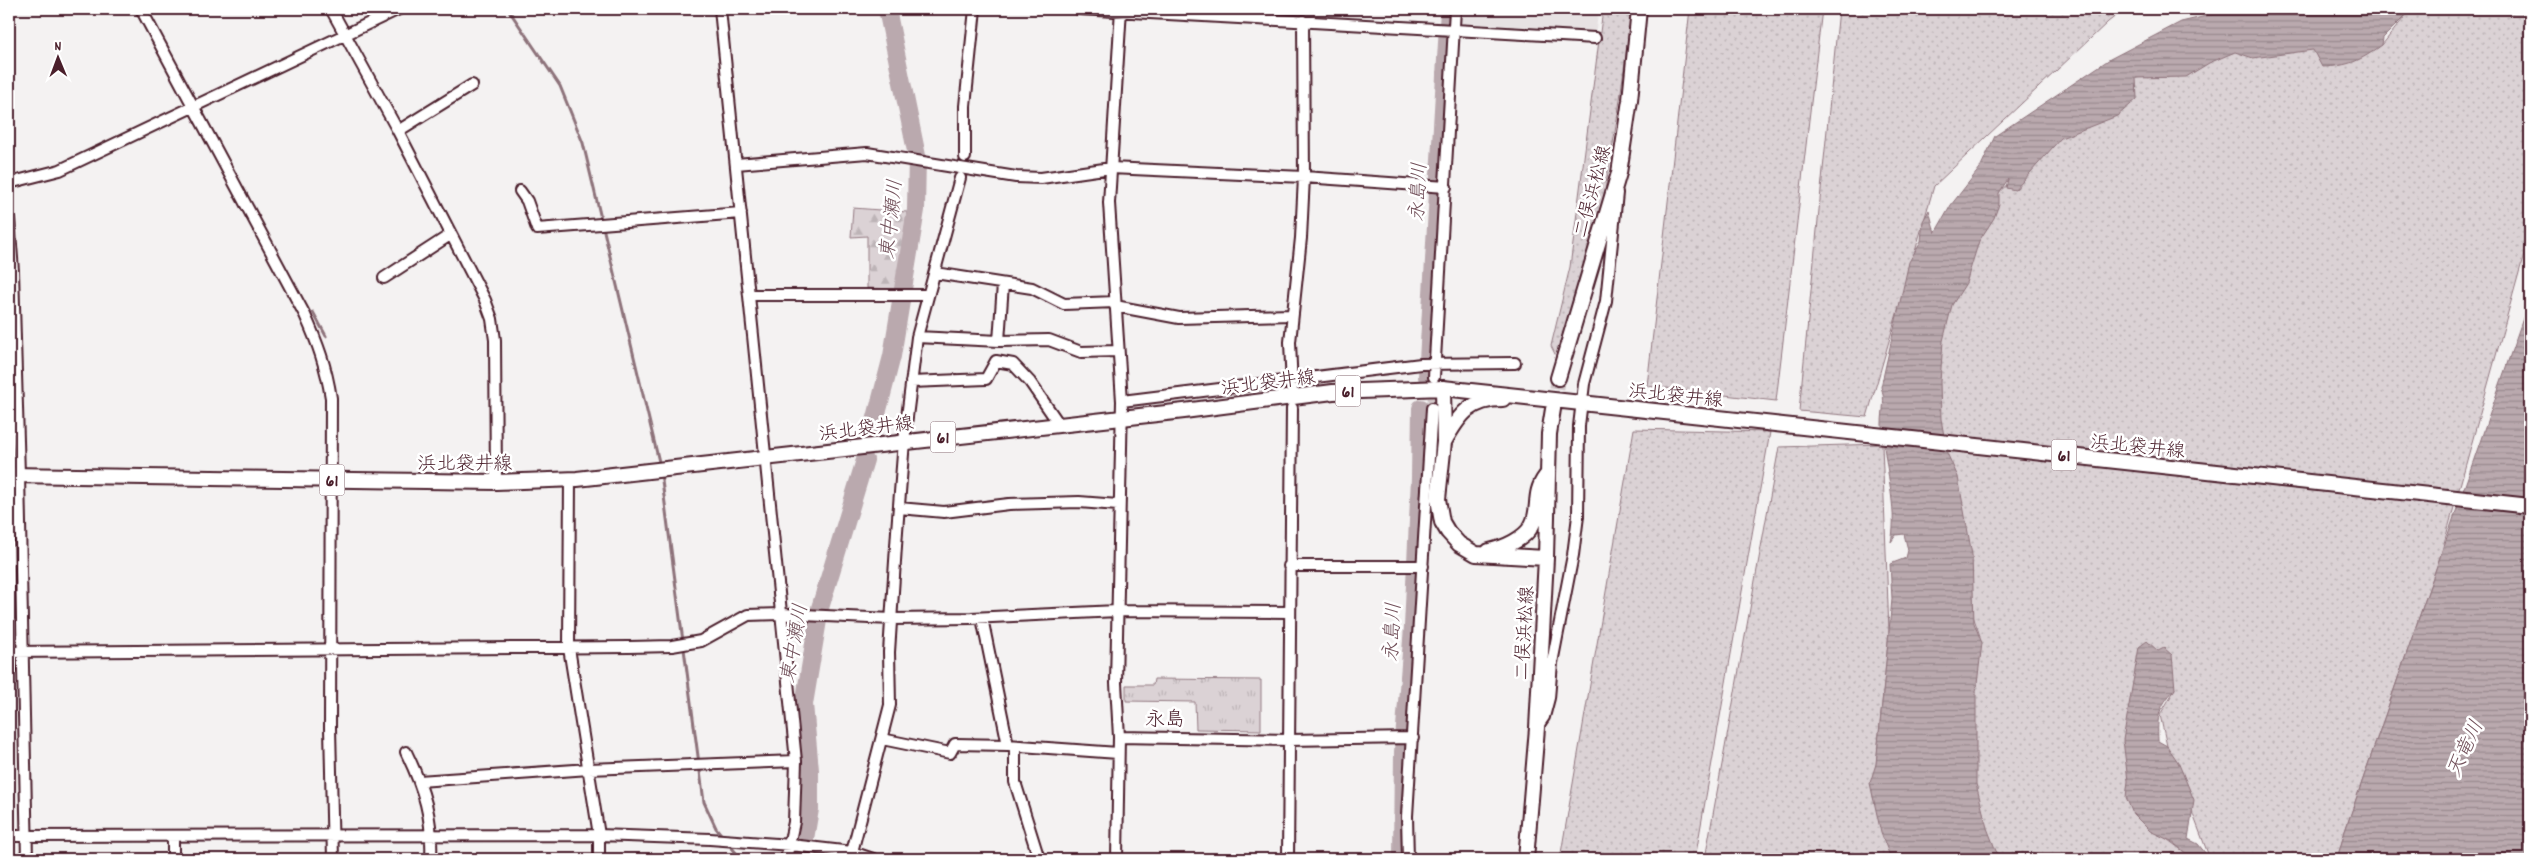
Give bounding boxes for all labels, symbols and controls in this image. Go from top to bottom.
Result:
north arrow [32,32,82,82]
text: N [54,37,62,57]
street label: 二俣浜松線 [1569,143,1620,241]
water label: 永島川 [1404,161,1436,223]
water label: 東中瀬川 [875,178,911,261]
street label: 浜北袋井線 [1220,365,1317,404]
road number: 61 [1336,376,1360,406]
street label: 浜北袋井線 [1627,379,1724,416]
street label: 浜北袋井線 [818,411,915,450]
road number: 61 [930,422,956,452]
street label: 浜北袋井線 [2089,430,2186,467]
road number: 61 [2052,440,2076,470]
street label: 浜北袋井線 [417,452,513,479]
road number: 61 [320,464,344,496]
street label: 二俣浜松線 [1511,585,1542,681]
water label: 永島川 [1378,601,1410,663]
water label: 東中瀬川 [775,602,817,685]
district label: 永島 [1145,707,1185,735]
water label: 天竜川 [2441,716,2492,782]

